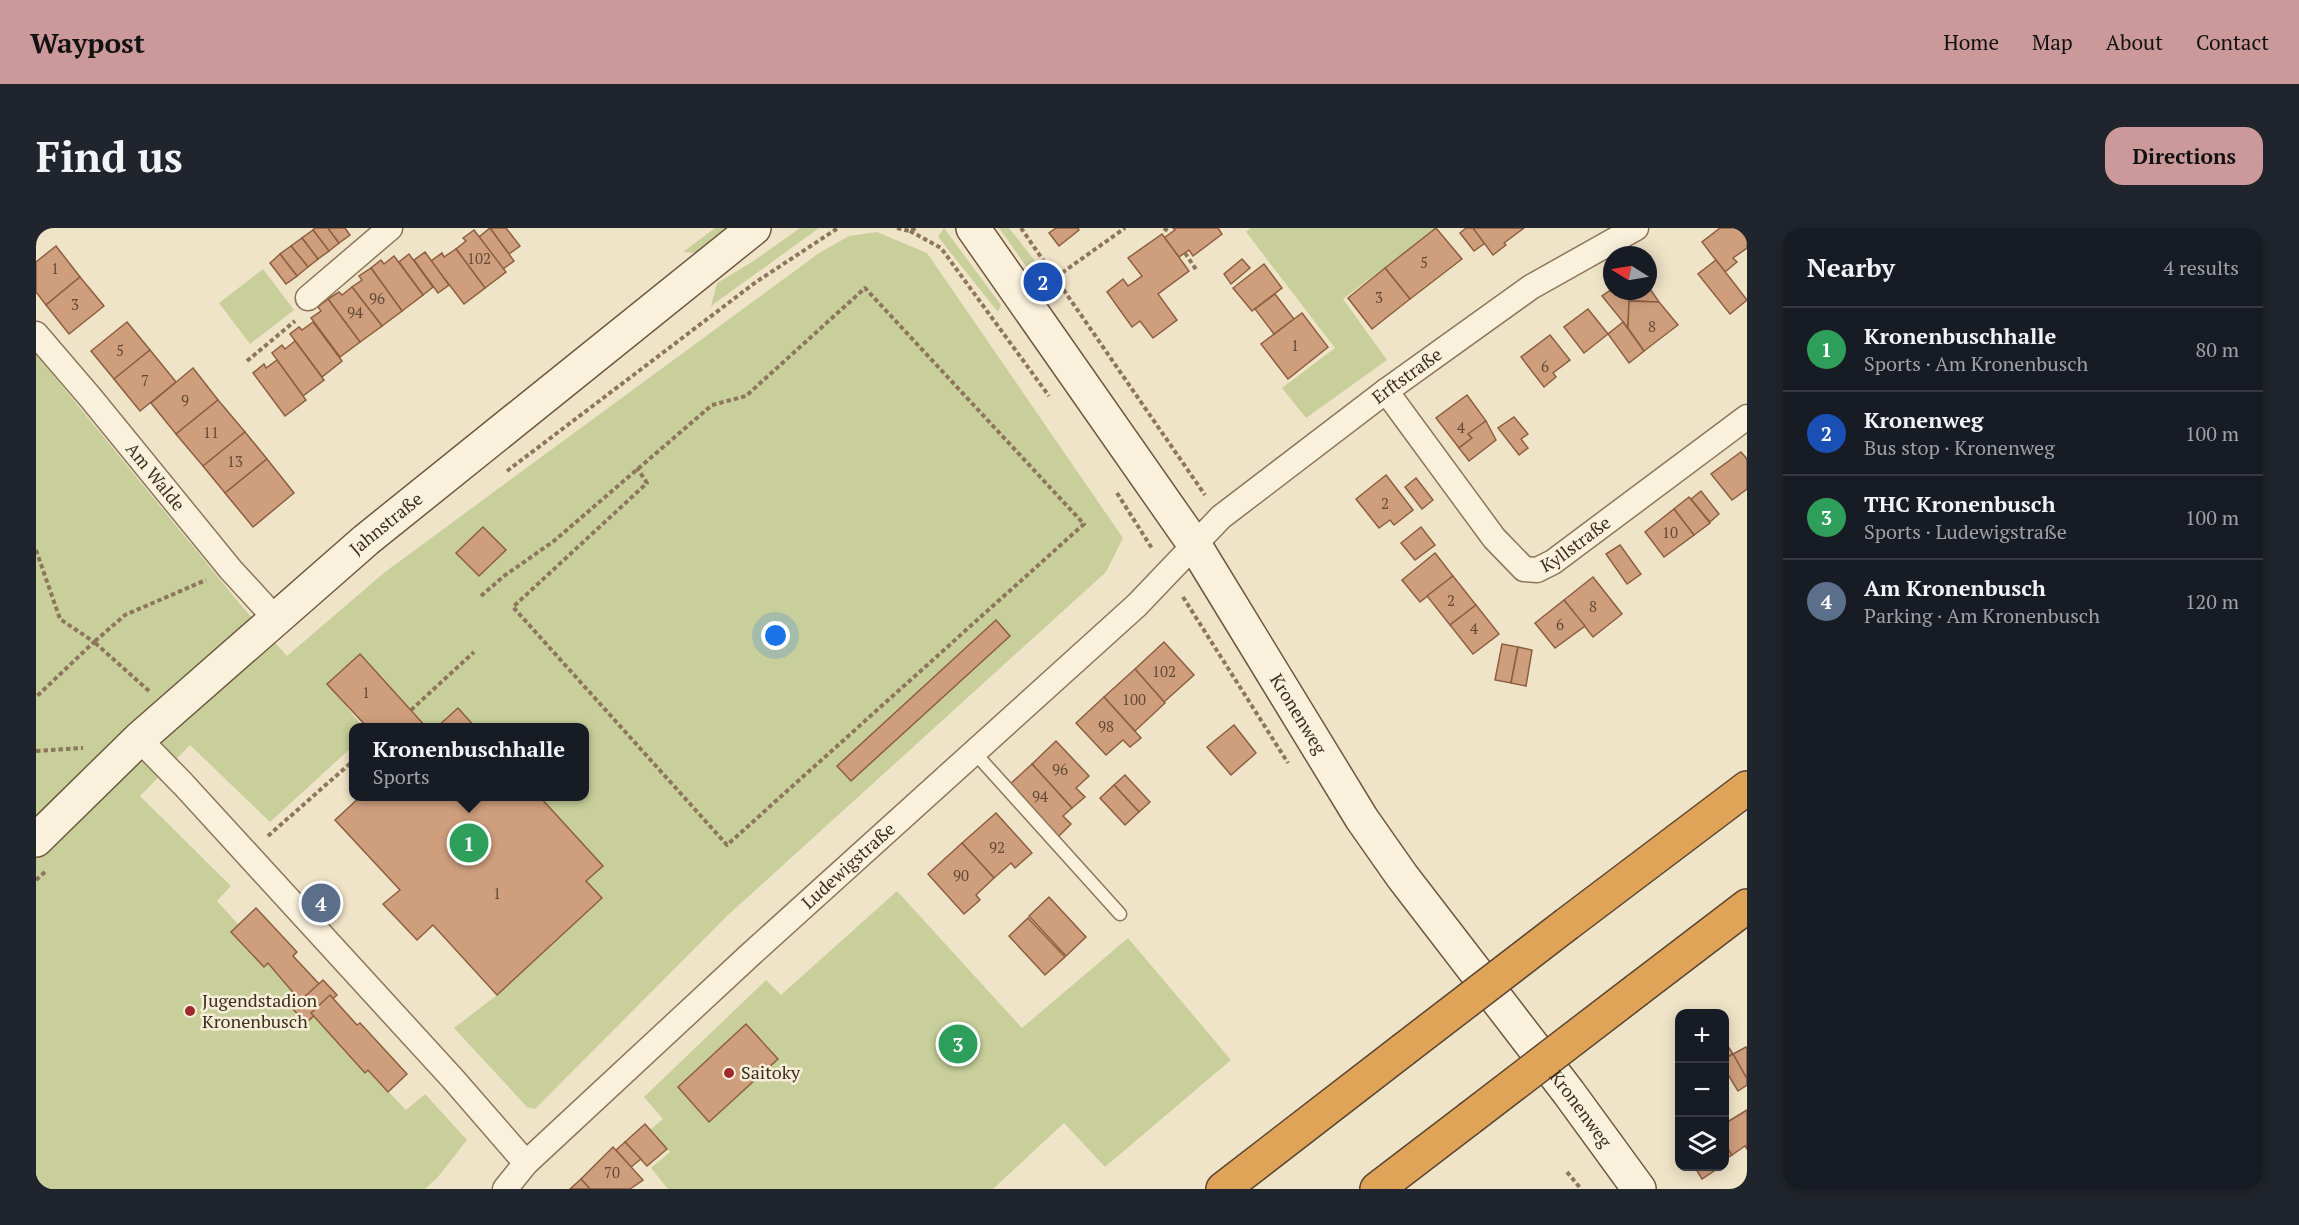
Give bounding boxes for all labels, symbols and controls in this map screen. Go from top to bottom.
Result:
text: Waypost [30,24,145,61]
text: Home [1943,28,1999,56]
text: Map [2032,28,2073,56]
text: About [2106,28,2163,56]
text: Contact [2196,28,2269,56]
button: Directions [2105,127,2263,185]
text: Find us [36,128,183,184]
north arrow [1603,246,1657,300]
house number: 102 [467,248,491,268]
text: Nearby [1807,250,1895,284]
house number: 5 [1420,252,1428,272]
text: 4 results [2164,254,2239,281]
house number: 1 [51,258,59,278]
pin: 2 [1024,260,1062,304]
house number: 3 [1375,287,1383,307]
house number: 96 [369,288,385,308]
house number: 3 [71,294,79,314]
house number: 94 [347,302,363,322]
house number: 8 [1648,316,1656,336]
text: Kronenbuschhalle [1864,321,2056,350]
house number: 1 [1291,335,1299,355]
text: 1 [1821,336,1832,363]
text: 80 m [2196,336,2239,363]
house number: 5 [116,340,124,360]
street label: Erftstraße [1366,342,1446,409]
text: Sports · Am Kronenbusch [1864,350,2088,377]
house number: 6 [1541,356,1549,376]
house number: 7 [141,370,149,390]
house number: 9 [181,390,189,410]
text: Kronenweg [1864,405,1984,434]
house number: 4 [1457,417,1465,437]
text: 2 [1821,420,1832,447]
text: 100 m [2185,420,2239,447]
house number: 11 [203,422,219,442]
text: Bus stop · Kronenweg [1864,434,2055,461]
street label: Am Walde [121,437,191,515]
house number: 13 [227,451,243,471]
street label: Jahnstraße [344,486,427,560]
text: THC Kronenbusch [1864,489,2056,518]
house number: 2 [1381,493,1389,513]
text: 3 [1821,504,1832,531]
text: 100 m [2185,504,2239,531]
street label: Kyllstraße [1536,510,1615,577]
text: Sports · Ludewigstraße [1864,518,2067,545]
house number: 10 [1662,522,1678,542]
text: Am Kronenbusch [1864,573,2046,602]
text: 4 [1821,588,1832,615]
text: 120 m [2185,588,2239,615]
house number: 2 [1447,590,1455,610]
house number: 8 [1589,596,1597,616]
text: Parking · Am Kronenbusch [1864,602,2100,629]
house number: 6 [1556,614,1564,634]
house number: 4 [1470,618,1478,638]
your location [761,621,790,650]
house number: 102 [1152,661,1176,681]
street label: Kronenweg [1265,669,1333,759]
house number: 1 [362,682,370,702]
house number: 100 [1122,689,1146,709]
house number: 98 [1098,716,1114,736]
popup [349,723,589,801]
text: Kronenbuschhalle [373,734,565,763]
house number: 96 [1052,759,1068,779]
text: Sports [373,763,430,790]
house number: 94 [1032,786,1048,806]
street label: Ludewigstraße [796,816,900,914]
pin: 1 [450,820,488,866]
house number: 92 [989,837,1005,857]
house number: 90 [953,865,969,885]
pin: 4 [302,880,340,926]
house number: 1 [493,883,501,903]
place label: Jugendstadion Kronenbusch [202,988,318,1033]
marker: Jugendstadion Kronenbusch [183,1004,197,1018]
map controls [1675,1009,1729,1171]
button: + [1675,1009,1729,1063]
pin: 3 [938,1022,978,1066]
place label: Saitoky [741,1060,801,1084]
button: − [1675,1063,1729,1117]
street label: Kronenweg [1545,1065,1618,1152]
marker: Saitoky [722,1066,736,1080]
button: layers [1675,1117,1729,1171]
house number: 70 [604,1162,620,1182]

